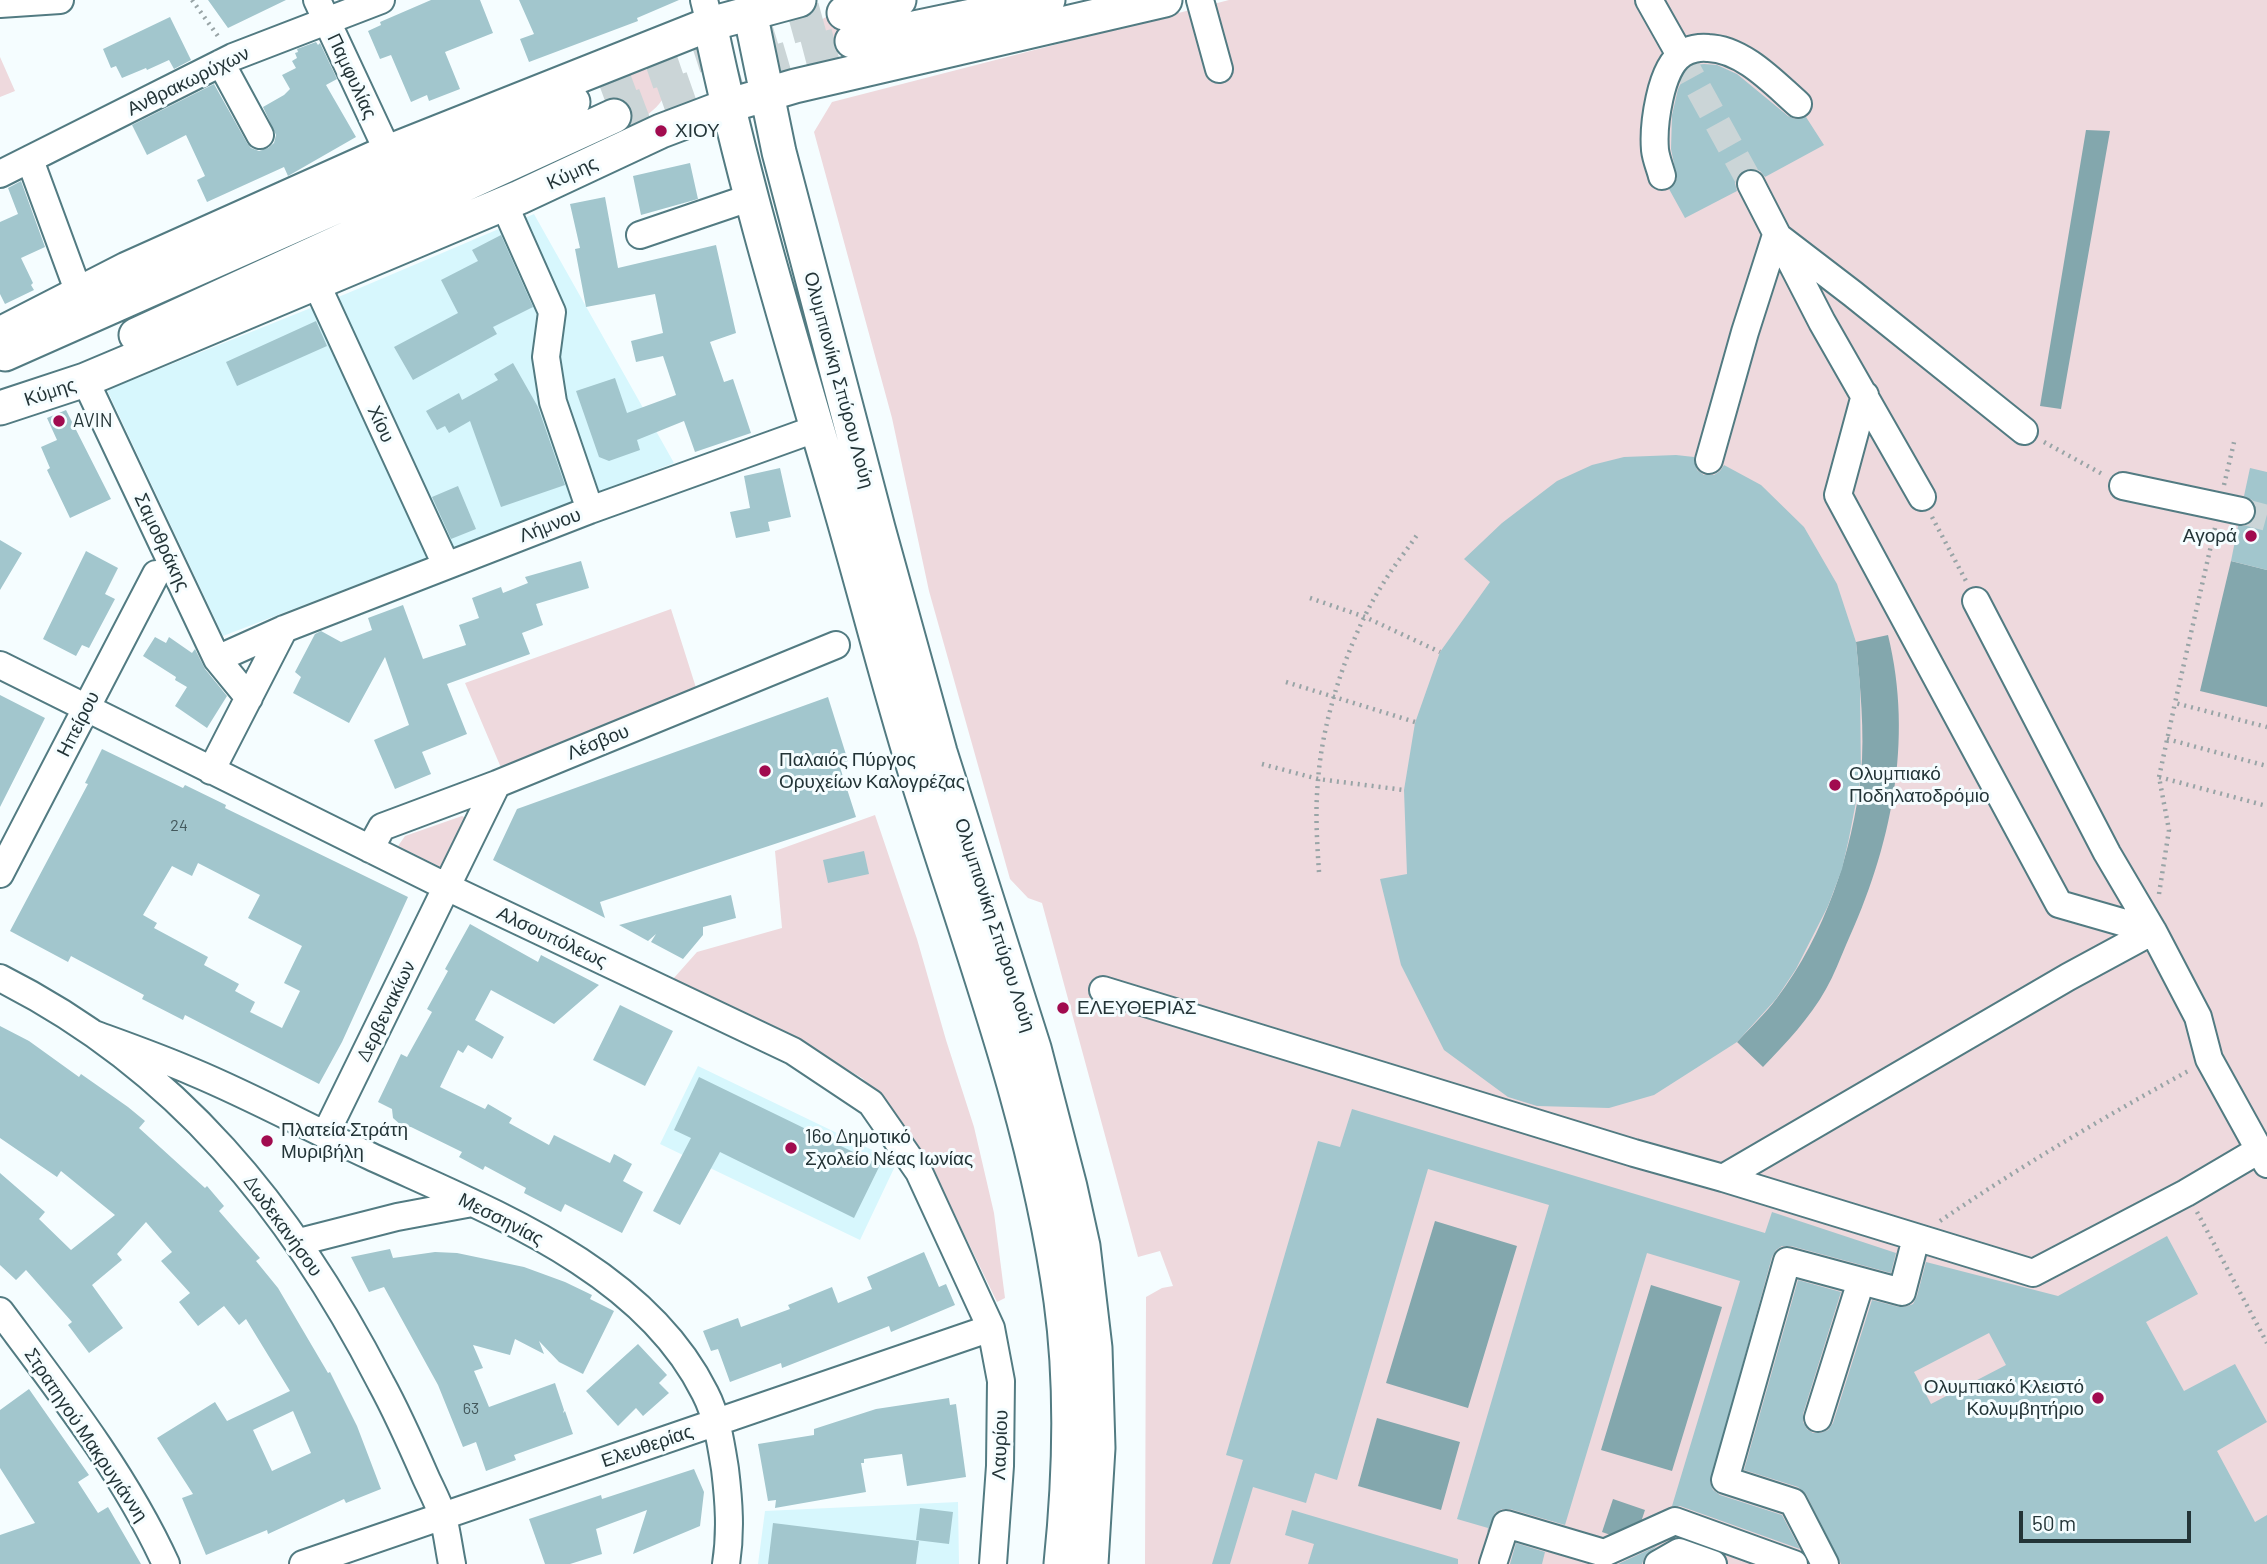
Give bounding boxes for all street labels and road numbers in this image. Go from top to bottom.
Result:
street label: Παμφυλίας [322,30,382,122]
street label: Ανθρακωρύχων [123,42,253,120]
street label: Κύμης [543,151,601,195]
street label: Ολυμπιονίκη Σπύρου Λούη [799,269,879,491]
street label: Κύμης [21,373,79,411]
street label: Χίου [363,402,399,446]
street label: Σαμοθράκης [129,489,195,595]
street label: Λήμνου [516,503,584,547]
street label: Ηπείρου [52,687,104,761]
street label: Λέσβου [564,719,632,765]
street label: Ολυμπιονίκη Σπύρου Λούη [950,815,1040,1035]
street label: Αλσουπόλεως [493,902,611,972]
street label: Δερβενακίων [352,957,420,1065]
street label: Δωδεκανήσου [239,1171,327,1281]
street label: Μεσσηνίας [455,1188,547,1250]
street label: Στρατηγού Μακρυγιάννη [19,1344,153,1526]
street label: Λαυρίου [987,1410,1013,1480]
street label: Ελευθερίας [598,1420,696,1472]

